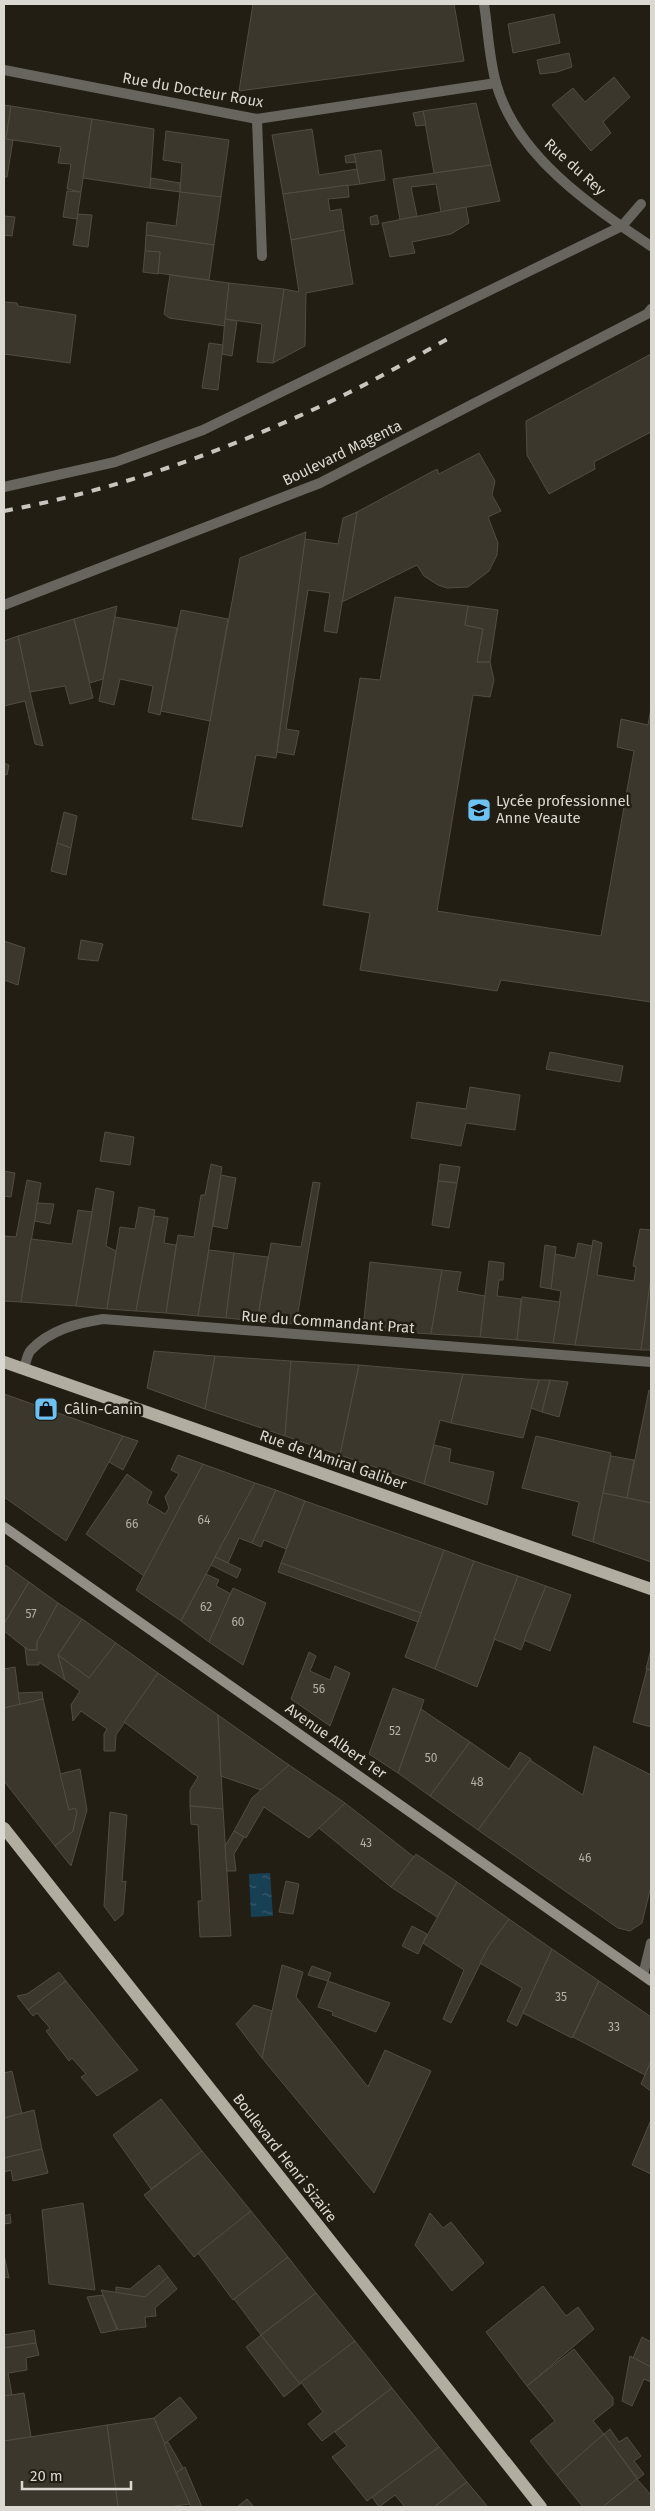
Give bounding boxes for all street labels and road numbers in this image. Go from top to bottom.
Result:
street label: Rue du Docteur Roux [121,69,266,111]
street label: Rue du Rey [541,135,610,200]
street label: Boulevard Magenta [279,416,405,490]
street label: Rue du Commandant Prat [241,1307,416,1337]
street label: Rue de l'Amiral Galiber [257,1426,409,1494]
street label: Avenue Albert 1er [282,1699,390,1783]
street label: Boulevard Henri Sizaire [229,2090,341,2226]

